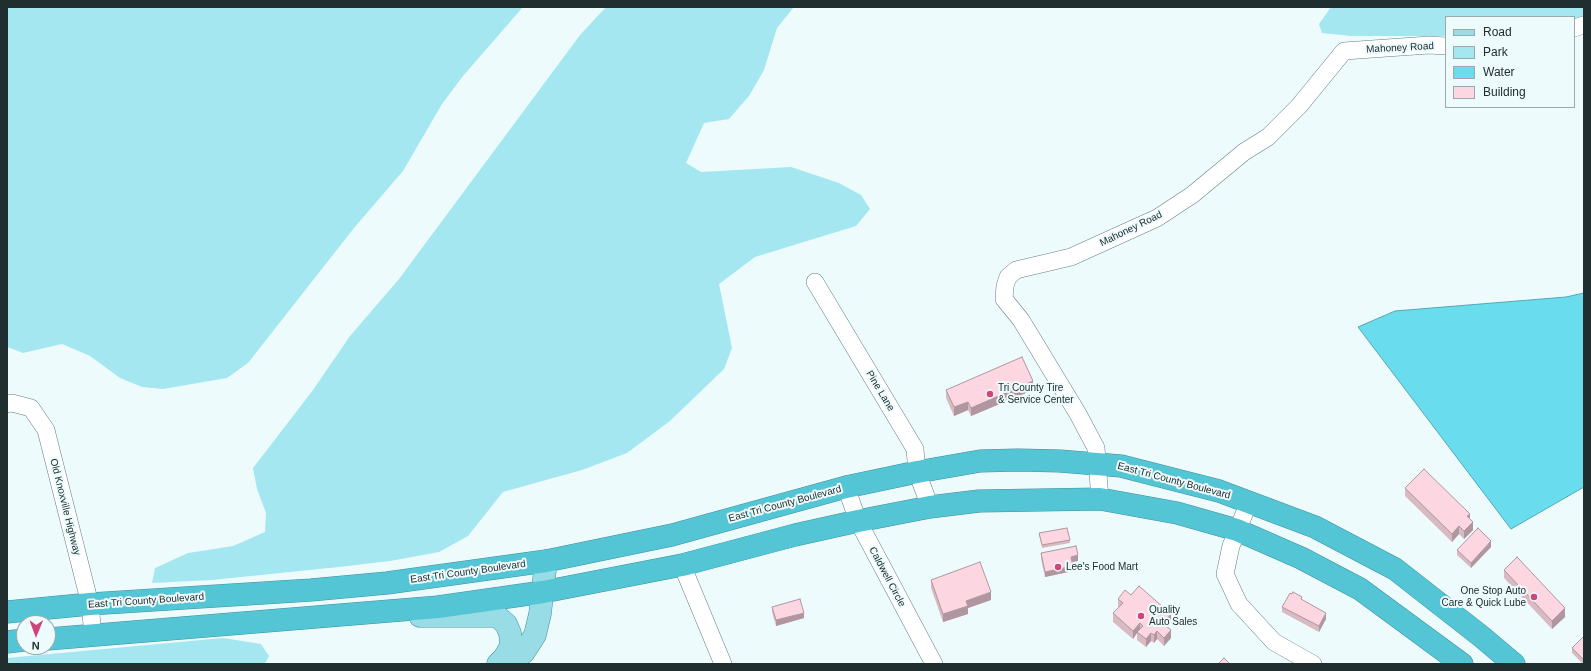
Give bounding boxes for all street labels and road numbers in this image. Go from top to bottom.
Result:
street label: Mahoney Road [1366,40,1434,56]
street label: Mahoney Road [1098,209,1164,249]
street label: Pine Lane [863,369,897,413]
street label: Old Knoxville Highway [47,457,83,557]
street label: East Tri County Boulevard [1116,460,1232,502]
street label: East Tri County Boulevard [727,483,843,525]
street label: Caldwell Circle [866,545,908,609]
street label: East Tri County Boulevard [410,558,526,586]
street label: East Tri County Boulevard [88,591,204,611]

